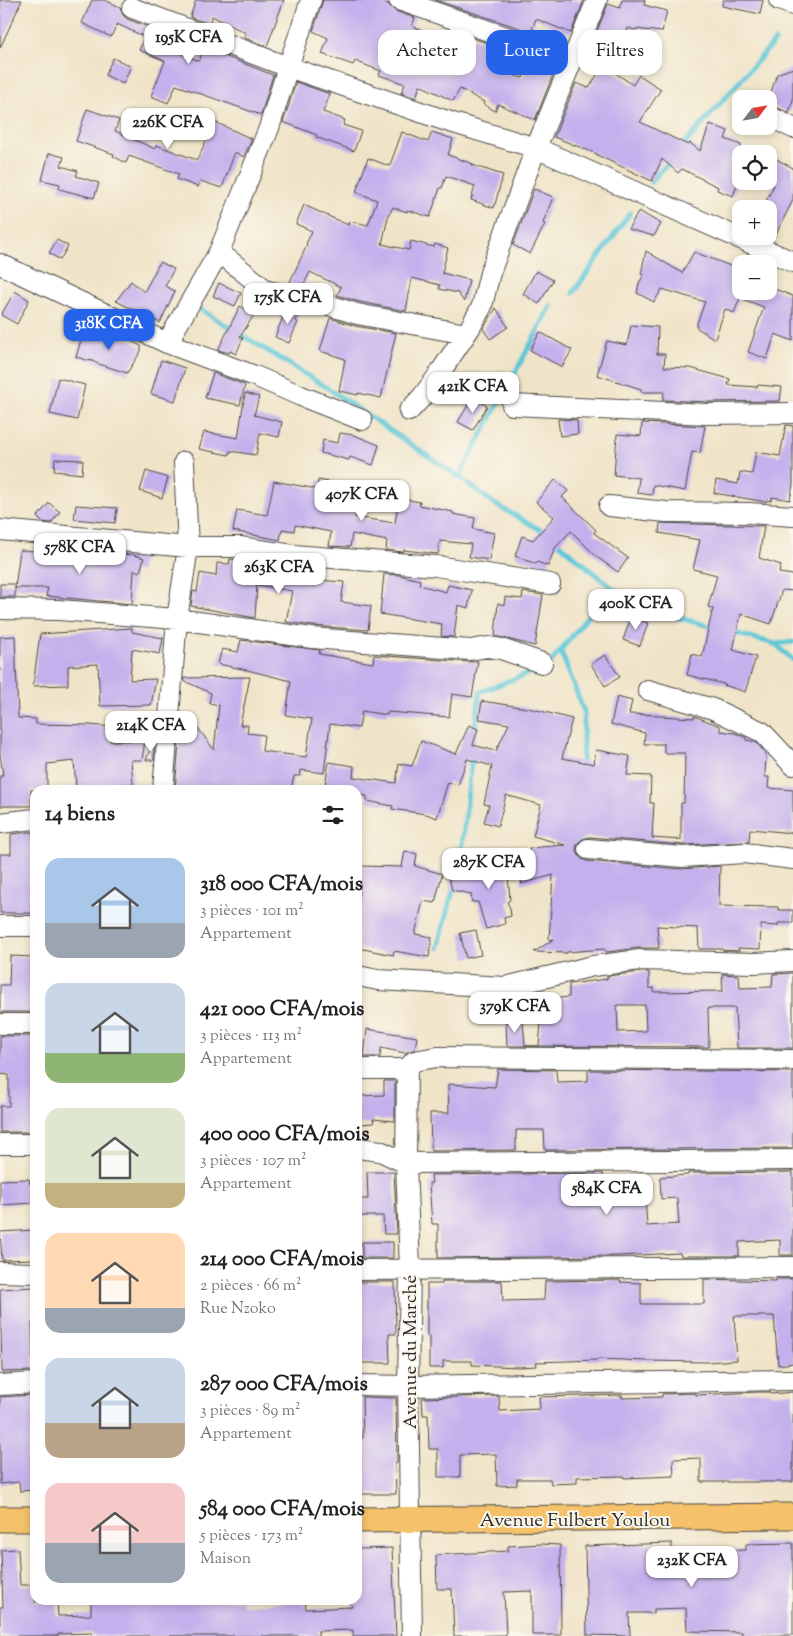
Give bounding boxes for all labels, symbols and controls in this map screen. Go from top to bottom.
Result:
pin: 195K CFA [137,22,241,65]
text: 195K CFA [155,27,223,50]
chip: Acheter [378,30,476,75]
chip: Louer [486,30,568,75]
chip: Filtres [578,30,662,75]
north arrow [732,90,778,135]
map controls [732,90,777,300]
pin: 226K CFA [116,108,220,150]
text: 226K CFA [132,112,204,135]
button: locate [732,145,777,190]
button: + [732,200,777,245]
button: − [732,255,777,300]
pin: 175K CFA [236,282,340,325]
text: 175K CFA [254,287,322,310]
pin: 318K CFA [57,308,161,351]
text: 318K CFA [75,313,143,336]
pin: 421K CFA [421,372,525,414]
text: 421K CFA [438,376,508,399]
pin: 407K CFA [310,480,414,522]
text: 407K CFA [325,484,399,507]
pin: 578K CFA [28,532,132,575]
text: 578K CFA [45,537,115,560]
pin: 263K CFA [227,552,331,595]
text: 263K CFA [244,557,314,580]
pin: 400K CFA [584,588,688,631]
text: 400K CFA [599,593,673,616]
pin: 214K CFA [99,710,203,753]
text: 214K CFA [116,715,186,738]
text: 14 biens [45,800,115,830]
icon: filters [319,801,347,829]
pin: 287K CFA [437,848,541,890]
text: 287K CFA [453,852,525,875]
text: 318 000 CFA/mois [200,870,363,900]
icon: home [85,878,145,938]
text: 3 pièces · 101 m² [200,900,304,923]
text: Appartement [200,923,292,946]
pin: 379K CFA [463,992,567,1034]
text: 421 000 CFA/mois [200,995,364,1025]
text: 379K CFA [480,996,550,1019]
icon: home [85,1003,145,1063]
text: 3 pièces · 113 m² [200,1025,302,1048]
text: Appartement [200,1048,292,1071]
text: 400 000 CFA/mois [200,1120,369,1150]
icon: home [85,1128,145,1188]
text: 3 pièces · 107 m² [200,1150,306,1173]
text: Appartement [200,1173,292,1196]
pin: 584K CFA [555,1174,659,1216]
text: 584K CFA [572,1178,642,1201]
text: 214 000 CFA/mois [200,1245,364,1275]
icon: home [85,1253,145,1313]
text: 2 pièces · 66 m² [200,1275,301,1298]
street label: Avenue du Marché [398,1275,425,1429]
text: Rue Nzoko [200,1298,276,1321]
text: 287 000 CFA/mois [200,1370,368,1400]
icon: home [85,1378,145,1438]
text: 3 pièces · 89 m² [200,1400,300,1423]
text: Appartement [200,1423,292,1446]
text: 584 000 CFA/mois [200,1495,365,1525]
icon: home [85,1503,145,1563]
street label: Avenue Fulbert Youlou [480,1508,670,1535]
text: 5 pièces · 173 m² [200,1525,303,1548]
pin: 232K CFA [640,1546,744,1588]
text: Maison [200,1548,251,1571]
text: 232K CFA [657,1550,727,1573]

